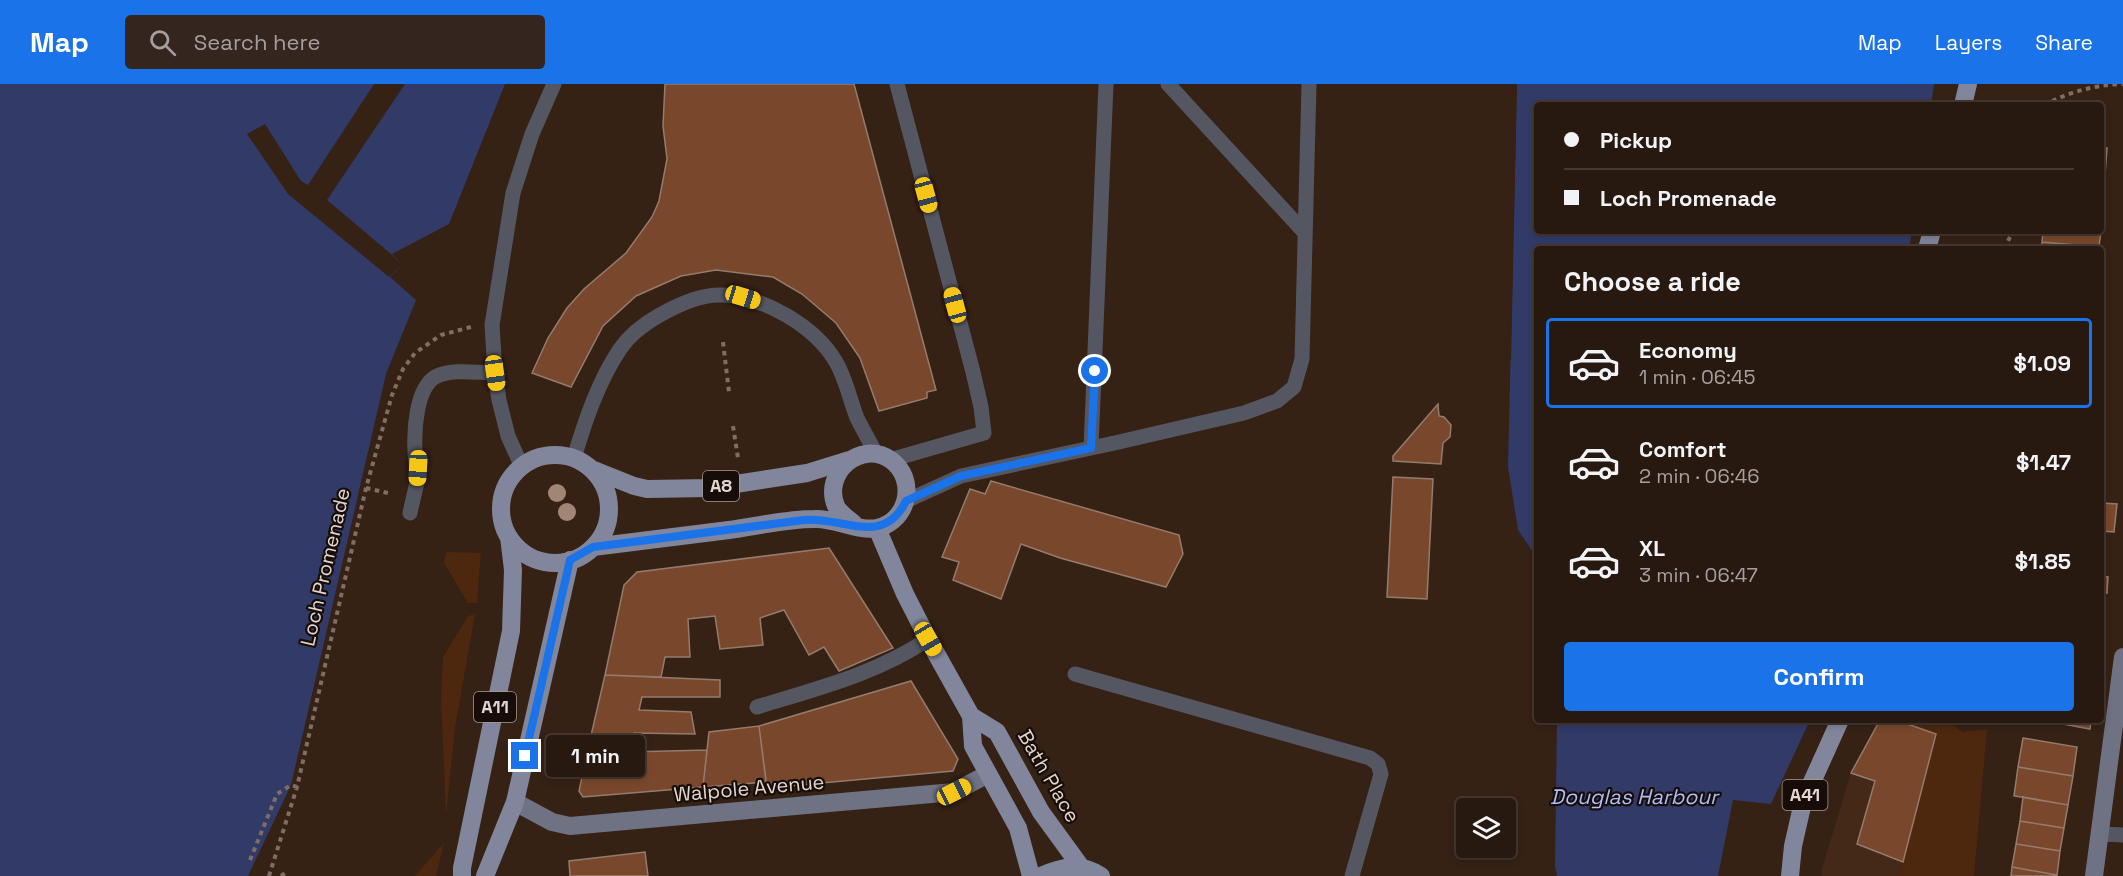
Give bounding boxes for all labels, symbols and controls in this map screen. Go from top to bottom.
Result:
search box [125,15,545,69]
text: Map [30,24,89,60]
icon: search [146,26,179,59]
text: Search here [194,28,321,56]
text: Map [1858,29,1902,56]
text: Layers [1935,29,2002,56]
text: Share [2035,29,2093,56]
text: Pickup [1600,126,1672,154]
car [913,175,939,215]
text: Loch Promenade [1600,184,1777,212]
text: Choose a ride [1564,264,1741,299]
car [723,283,763,311]
car [942,285,968,325]
icon: car [1567,336,1621,390]
text: Economy [1639,336,1737,364]
text: $1.09 [2014,349,2071,377]
car [484,354,506,392]
route start [1081,357,1108,384]
text: 1 min · 06:45 [1639,364,1755,390]
icon: car [1567,435,1621,489]
text: Comfort [1639,435,1727,463]
text: $1.47 [2016,448,2071,476]
car [408,450,428,486]
text: 2 min · 06:46 [1639,463,1759,489]
road number: A8 [703,471,739,501]
street label: Loch Promenade [294,485,356,649]
icon: car [1567,534,1621,588]
text: XL [1639,534,1665,562]
text: $1.85 [2015,547,2071,575]
text: 3 min · 06:47 [1639,562,1758,588]
car [911,619,945,659]
button: Confirm [1564,642,2074,711]
road number: A11 [474,692,516,722]
street label: Bath Place [1012,725,1086,827]
callout: 1 min [546,735,645,777]
route end [511,742,538,769]
text: 1 min [571,743,620,769]
street label: Walpole Avenue [673,768,825,808]
car [934,776,974,808]
road number: A41 [1782,780,1828,810]
water label: Douglas Harbour [1550,783,1720,810]
map controls [1456,798,1516,858]
button: layers [1456,798,1516,858]

